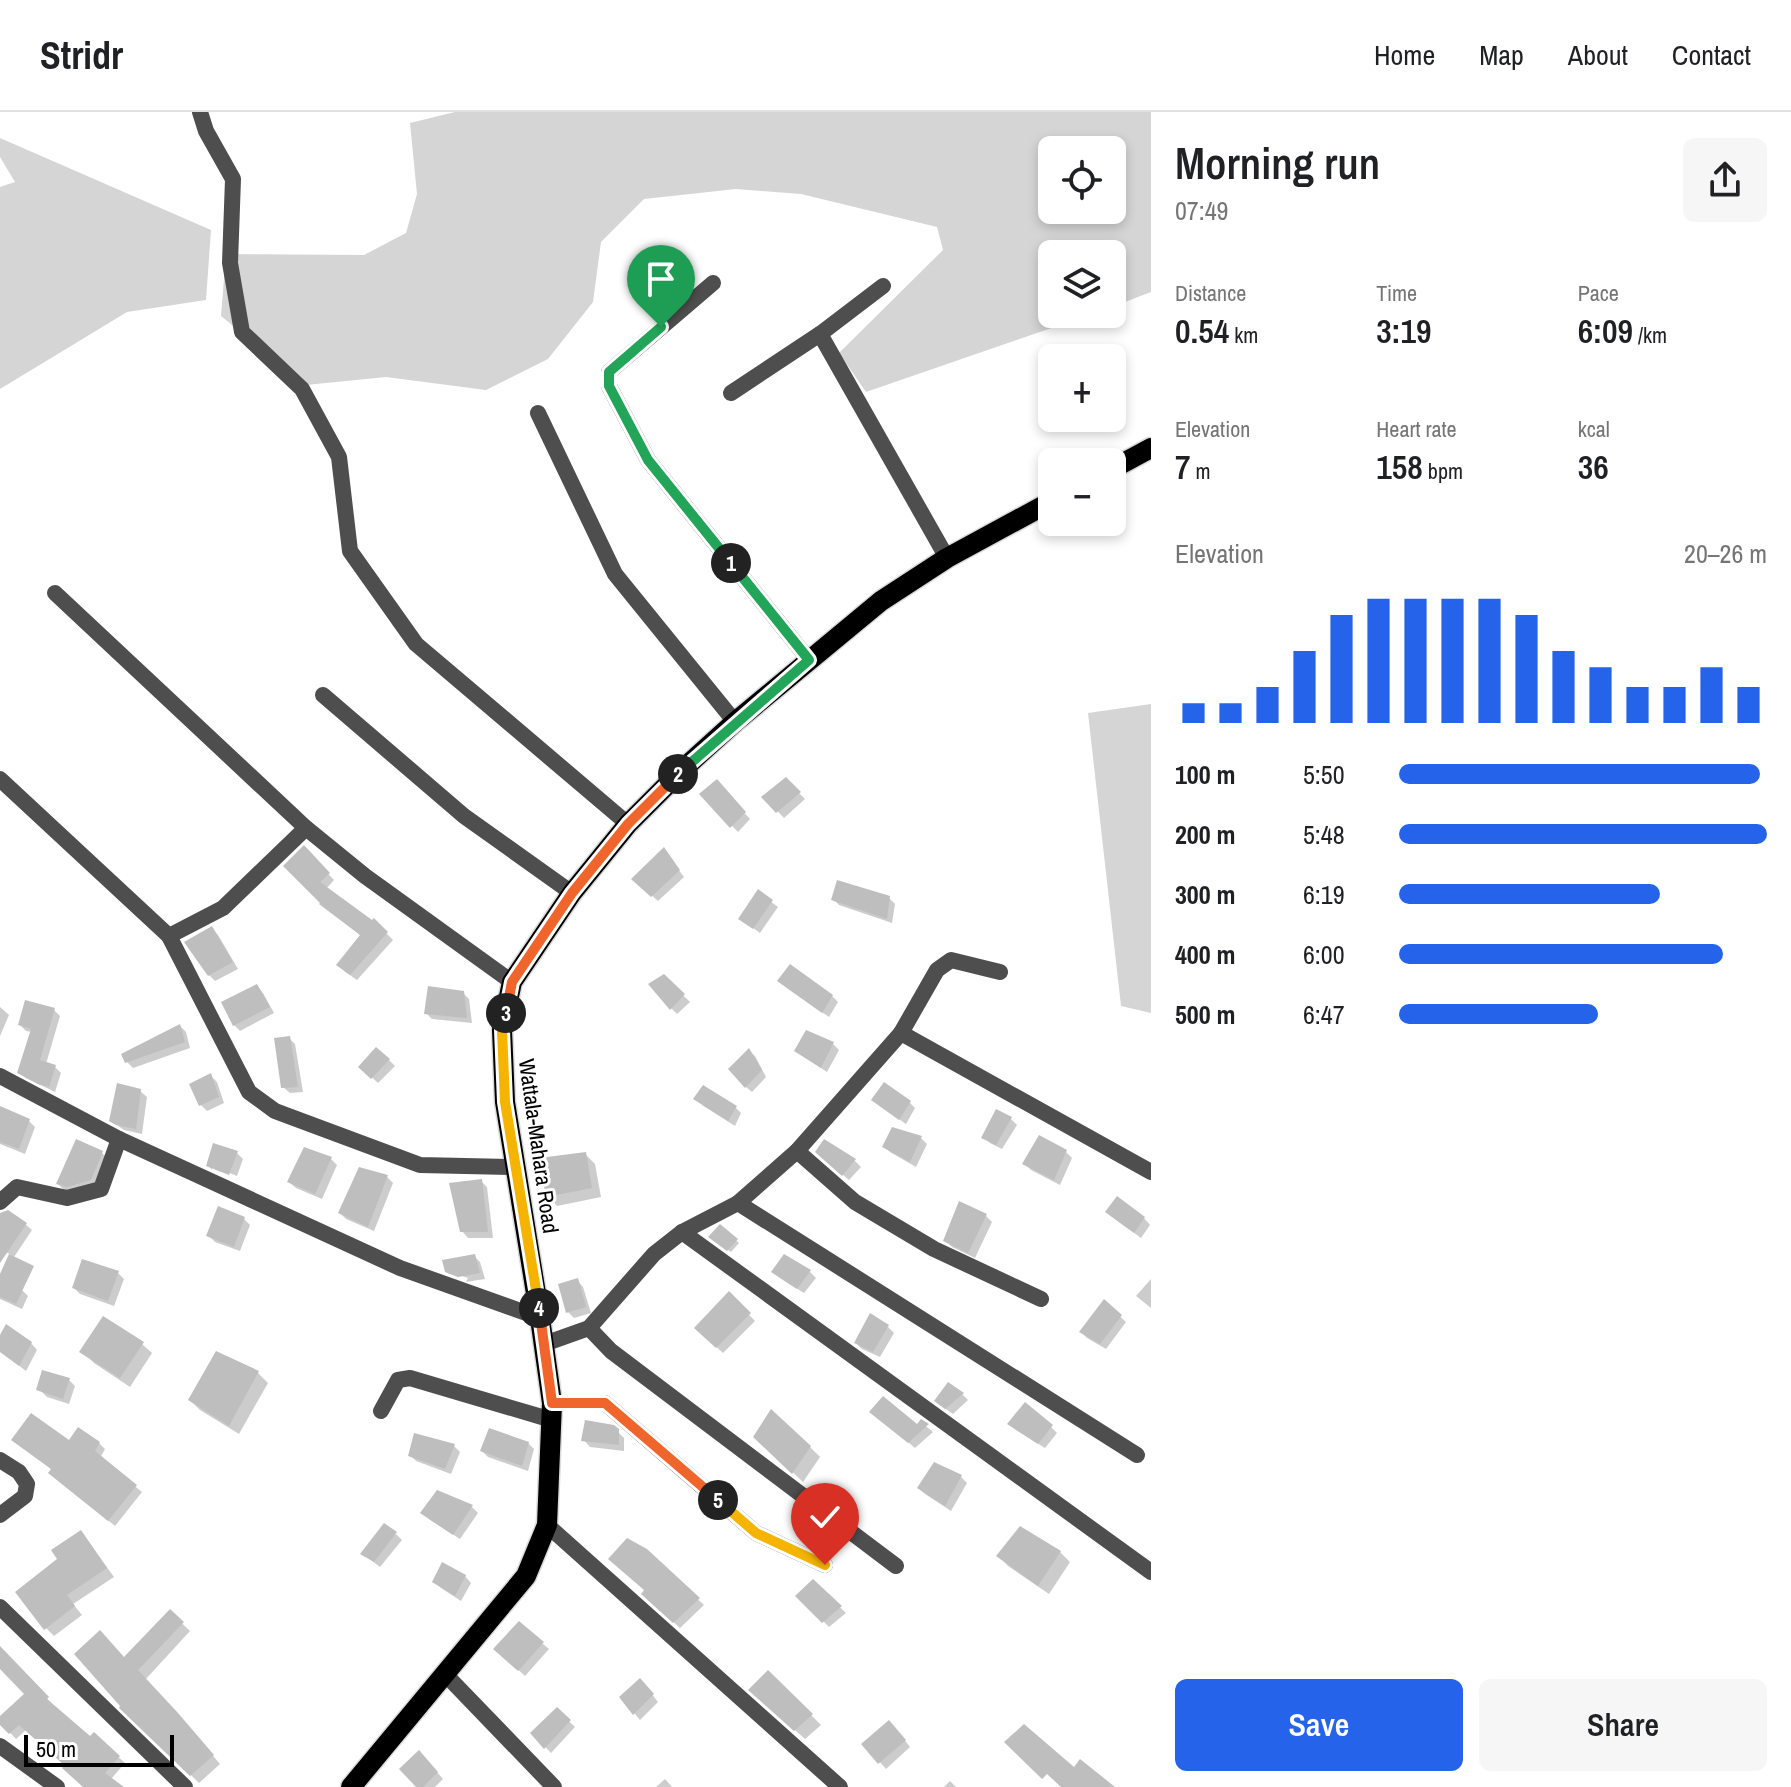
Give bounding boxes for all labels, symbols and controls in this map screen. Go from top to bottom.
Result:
text: Stridr [40,30,123,81]
text: Home [1374,36,1435,74]
text: Map [1479,36,1524,74]
text: About [1568,36,1628,74]
text: Contact [1672,36,1751,74]
text: Morning run [1175,133,1380,193]
map controls [1038,136,1126,536]
button: locate [1038,136,1126,224]
button: share [1683,138,1767,222]
text: 07:49 [1175,193,1228,228]
button: layers [1038,240,1126,328]
pin [627,245,695,327]
icon: arrive [639,257,683,301]
text: Distance [1175,278,1246,308]
text: Time [1376,278,1417,308]
text: Pace [1578,278,1619,308]
text: 0.54 [1175,308,1229,354]
text: 3:19 [1376,308,1432,354]
text: 6:09 [1578,308,1633,354]
text: km [1229,320,1258,350]
text: /km [1633,320,1667,350]
button: + [1038,344,1126,432]
text: Elevation [1175,414,1250,444]
text: Heart rate [1376,414,1457,444]
text: kcal [1578,414,1610,444]
text: 7 [1175,444,1191,490]
text: 158 [1376,444,1423,490]
text: 36 [1578,444,1609,490]
button: − [1038,448,1126,536]
text: m [1191,456,1211,486]
text: bpm [1423,456,1463,486]
text: Elevation [1175,536,1264,571]
text: 20–26 m [1684,536,1767,571]
pin: 1 [711,543,751,583]
text: 1 [726,548,736,578]
pin: 2 [658,754,698,794]
text: 100 m [1175,757,1235,792]
text: 5:50 [1303,757,1345,792]
text: 2 [673,759,683,789]
text: 200 m [1175,817,1235,852]
text: 5:48 [1303,817,1345,852]
text: 300 m [1175,877,1235,912]
text: 6:19 [1303,877,1345,912]
text: 400 m [1175,937,1235,972]
text: 6:00 [1303,937,1345,972]
pin: 3 [486,993,526,1033]
text: 500 m [1175,997,1235,1032]
text: 6:47 [1303,997,1345,1032]
text: 3 [501,998,511,1028]
street label: Wattala-Mahara Road [512,1057,566,1235]
pin: 4 [519,1288,559,1328]
text: 4 [534,1293,544,1323]
pin: 5 [698,1480,738,1520]
pin [791,1483,859,1565]
text: 5 [713,1485,723,1515]
icon: check [803,1495,847,1539]
button: Save [1175,1679,1463,1771]
button: Share [1479,1679,1767,1771]
scale bar [24,1731,174,1767]
text: 50 m [36,1734,76,1764]

